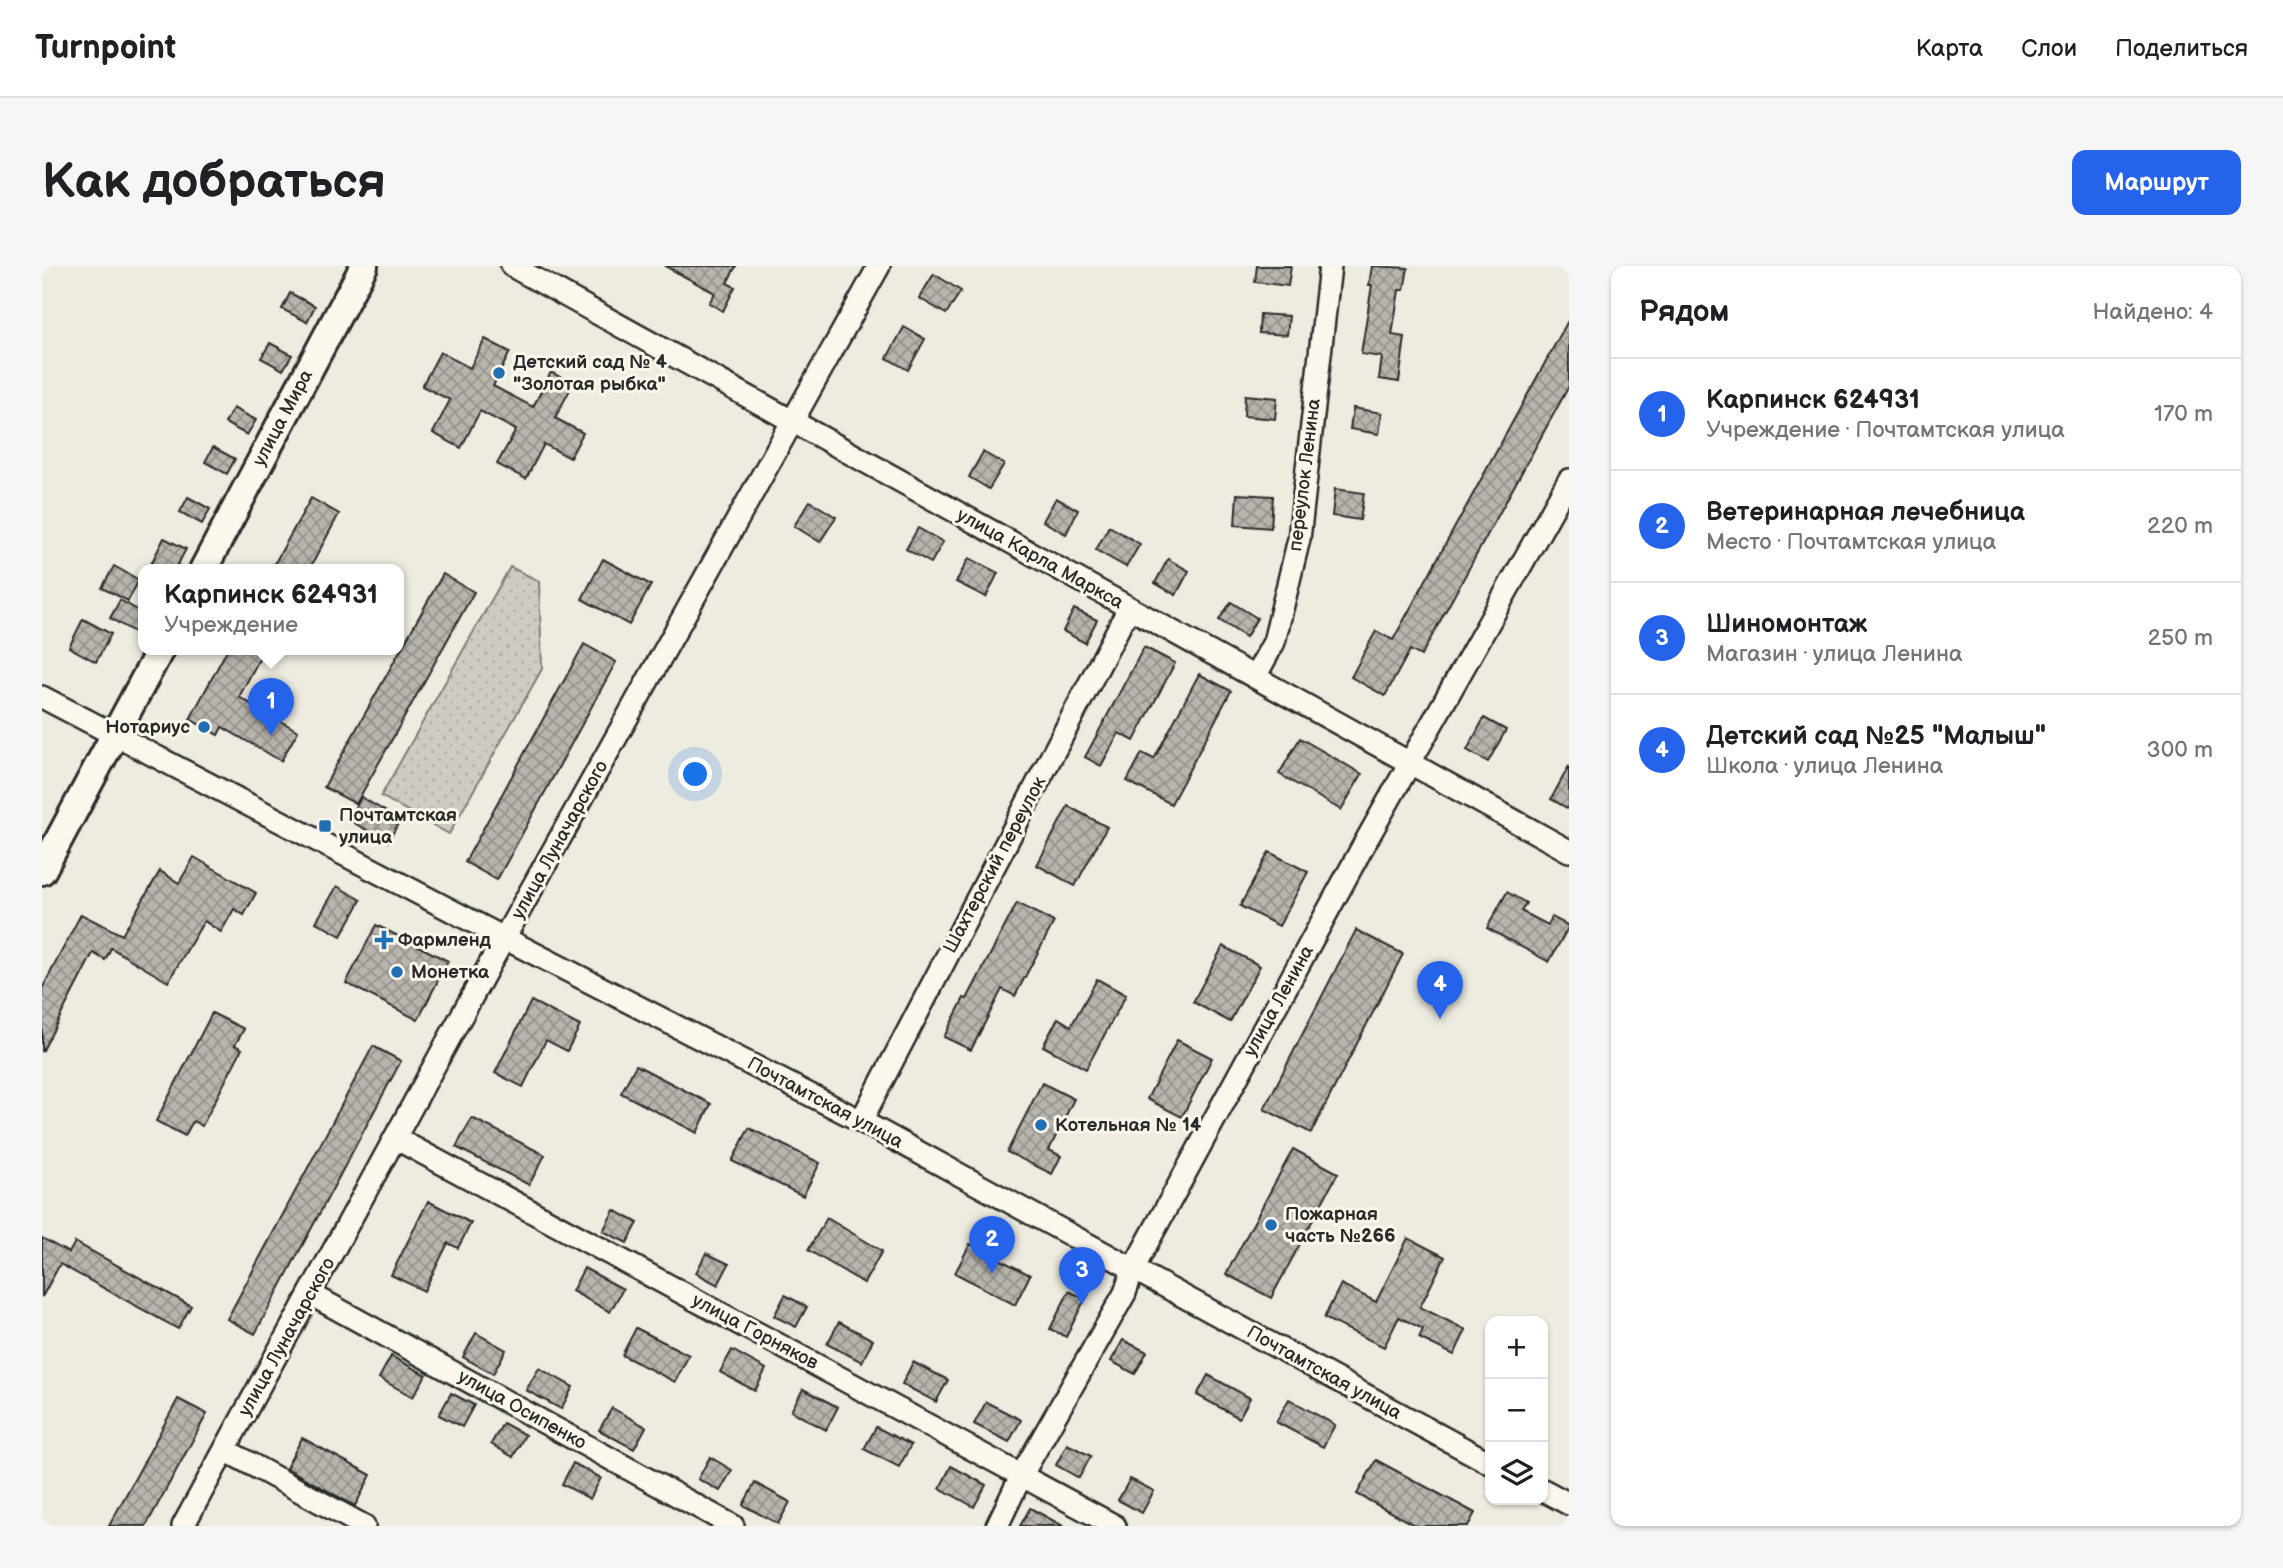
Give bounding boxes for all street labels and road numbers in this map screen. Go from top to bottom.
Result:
street label: улица Мира [248,366,318,470]
street label: переулок Ленина [1284,397,1326,553]
street label: улица Карла Маркса [953,504,1127,614]
street label: улица Луначарского [507,756,613,924]
street label: Шахтерский переулок [939,773,1051,957]
street label: улица Ленина [1239,941,1319,1061]
street label: Почтамтская улица [743,1052,907,1154]
street label: улица Луначарского [234,1253,340,1421]
street label: улица Горняков [688,1289,822,1375]
street label: Почтамтская улица [1243,1321,1405,1425]
street label: улица Осипенко [454,1365,590,1455]

